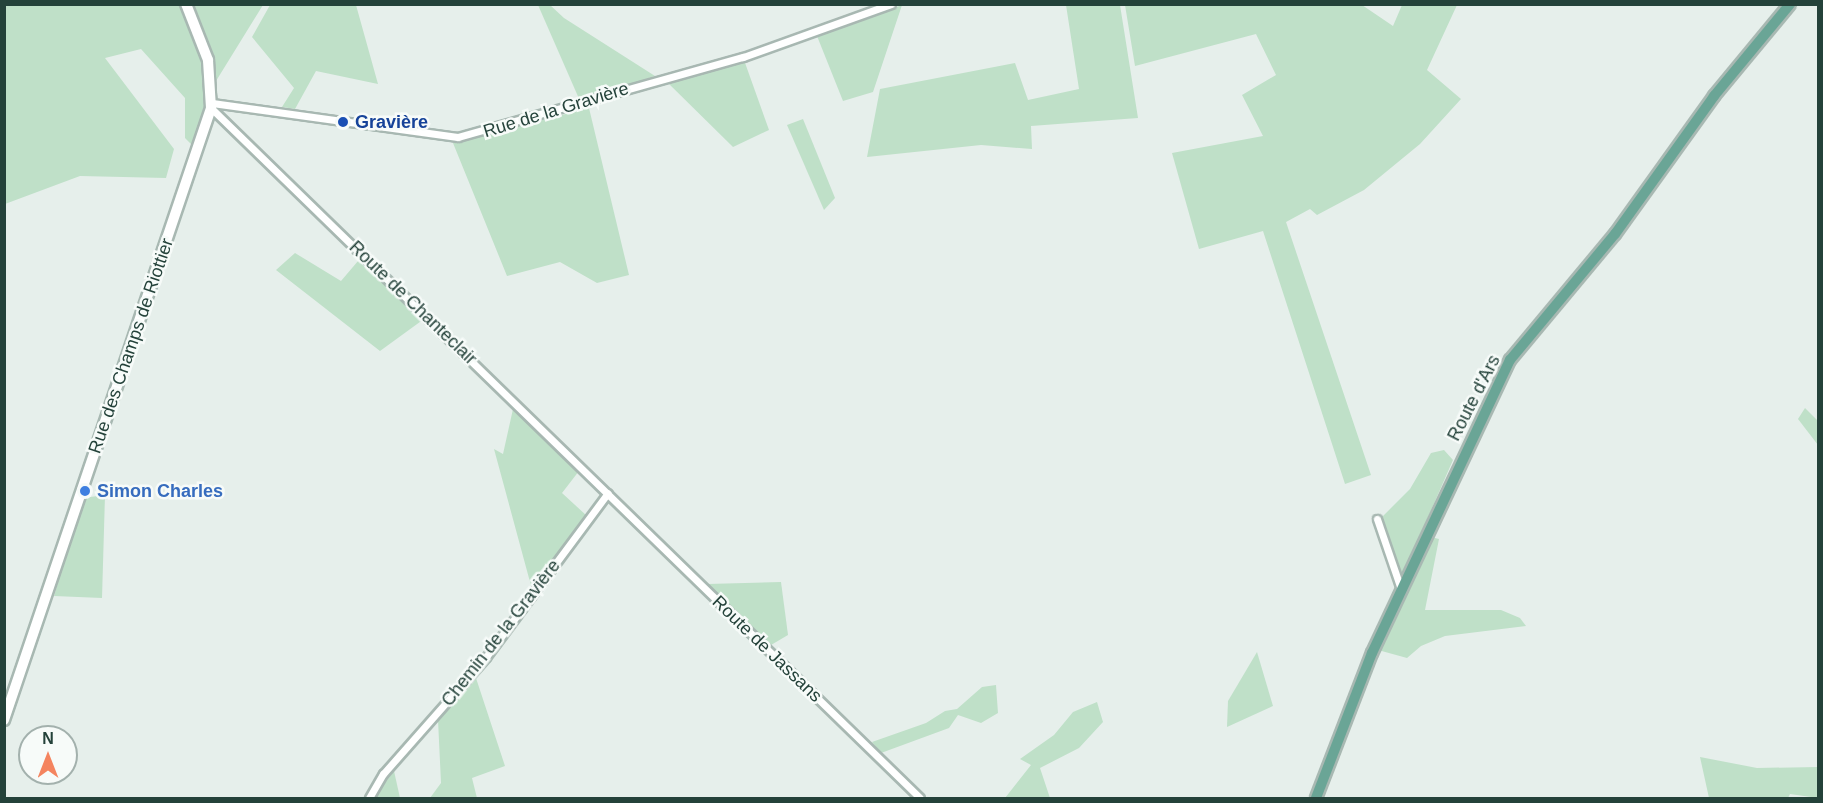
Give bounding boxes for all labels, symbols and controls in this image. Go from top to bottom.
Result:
street label: Rue de la Gravière [481,78,631,142]
place label: Gravière [355,111,428,133]
marker: Gravière [336,115,350,129]
street label: Rue des Champs de Riottier [84,236,178,456]
street label: Route de Chanteclair [345,236,481,370]
street label: Route d'Ars [1443,351,1505,445]
place label: Simon Charles [97,480,223,502]
marker: Simon Charles [78,484,92,498]
street label: Chemin de la Gravière [437,555,565,711]
street label: Route de Jassans [708,591,826,707]
north arrow [18,725,78,785]
text: N [42,730,54,747]

